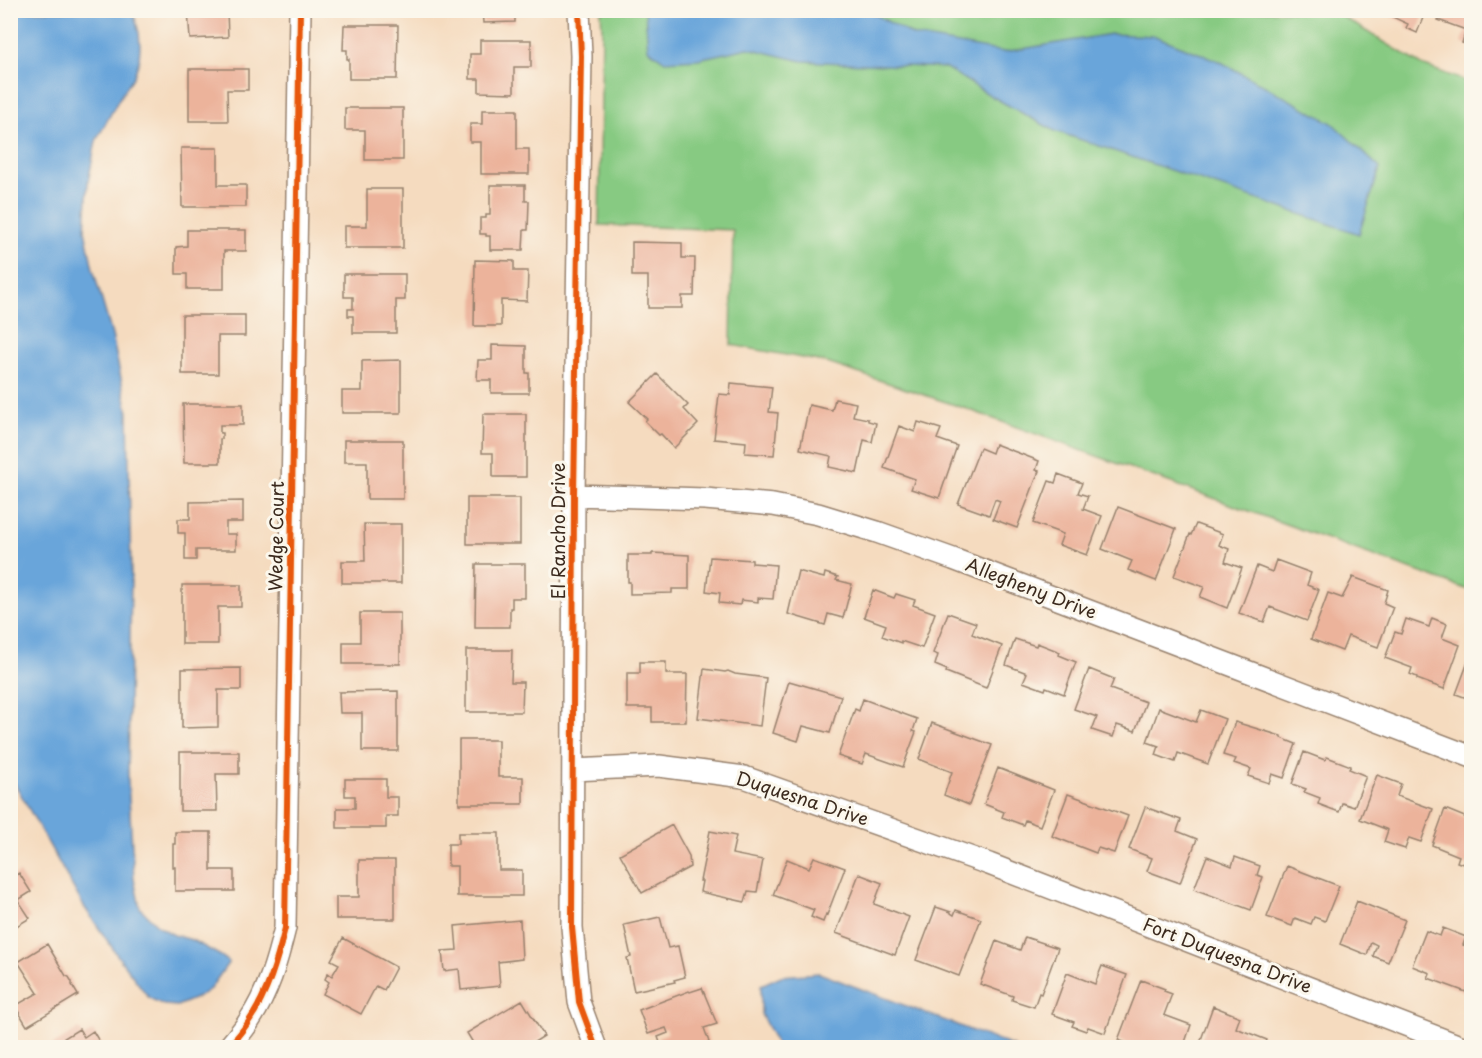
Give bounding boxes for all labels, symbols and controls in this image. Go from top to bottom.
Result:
street label: El Rancho Drive [544,463,571,599]
street label: Wedge Court [261,481,290,591]
street label: Allegheny Drive [962,550,1101,625]
street label: Duquesna Drive [733,763,872,832]
street label: Fort Duquesna Drive [1139,910,1316,999]

